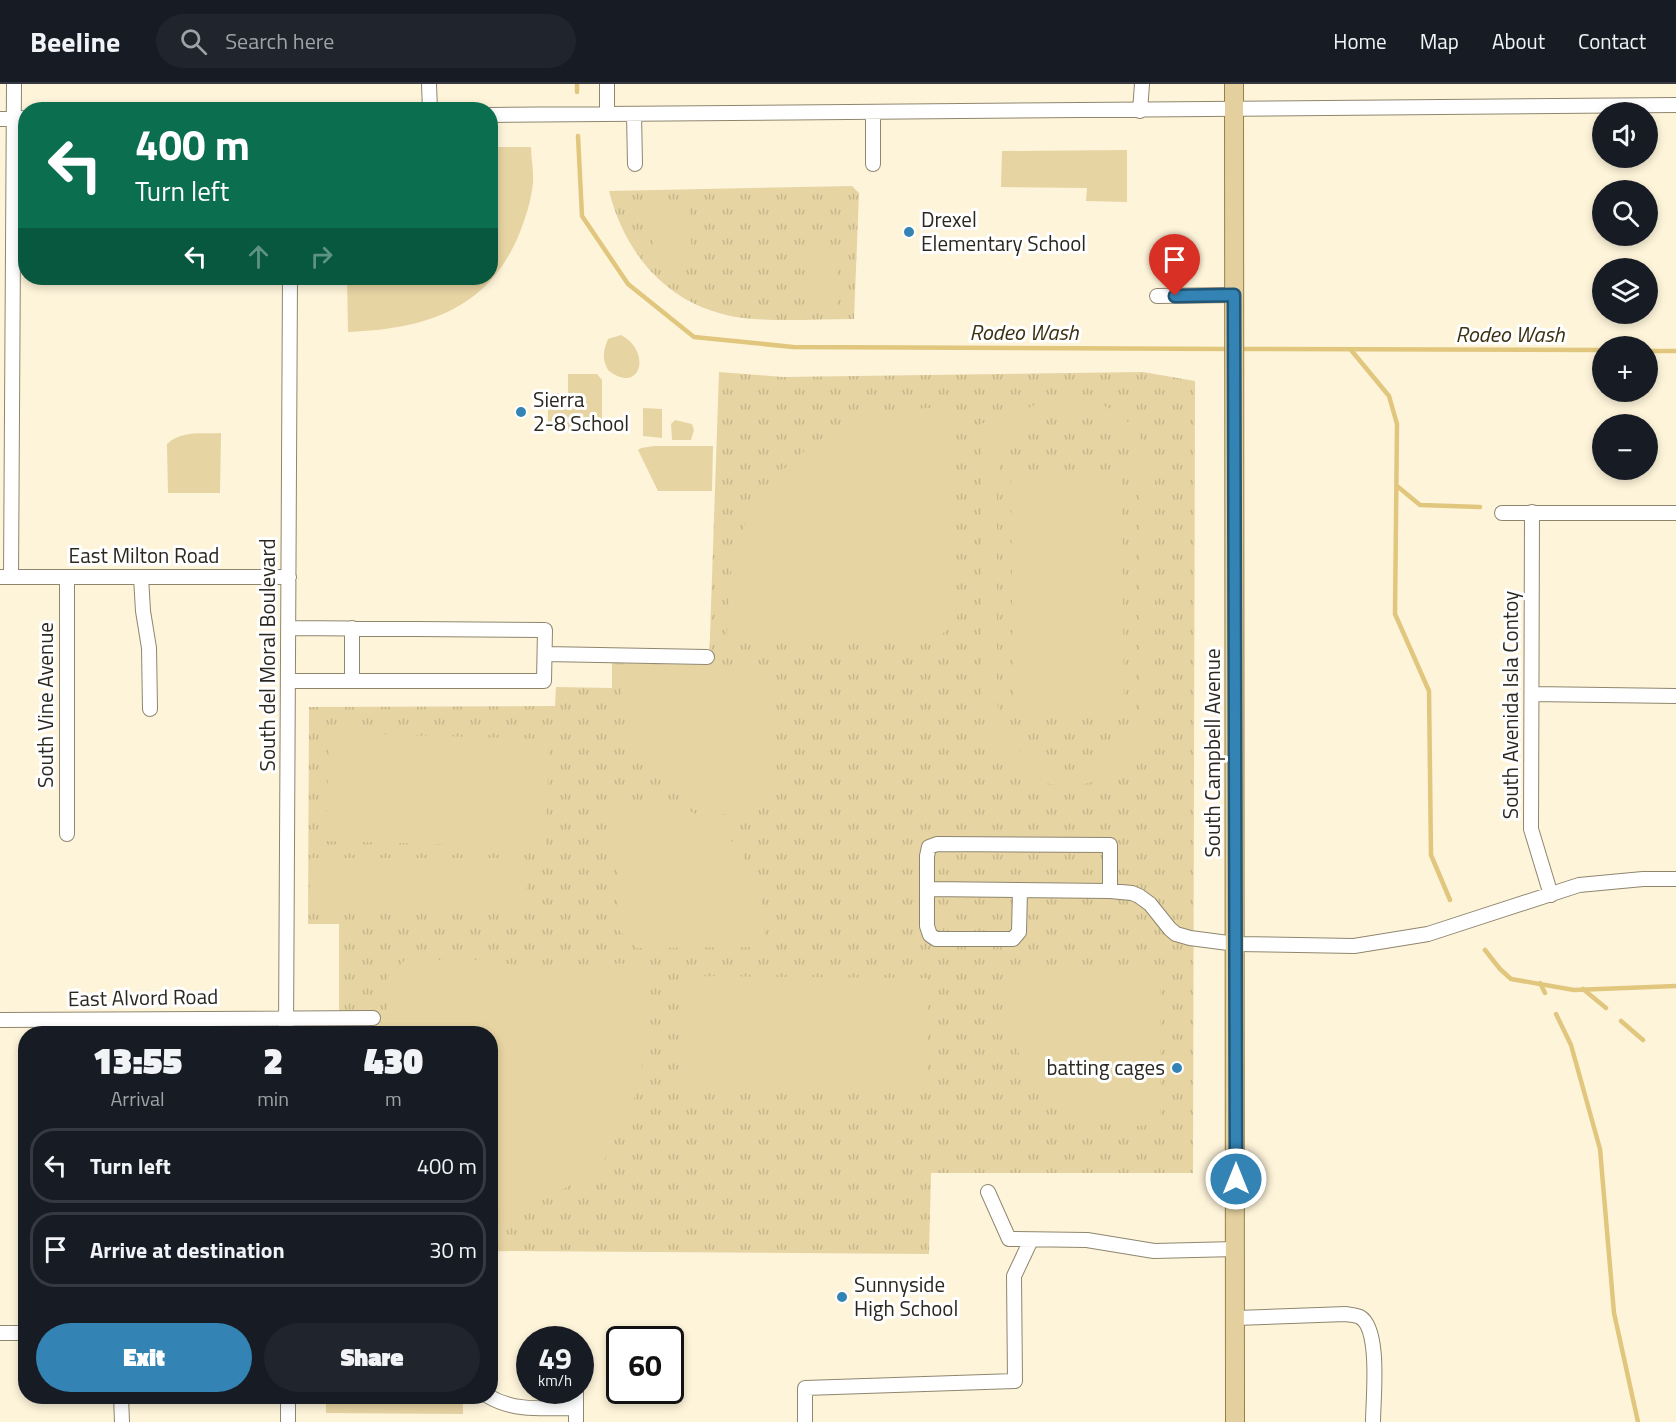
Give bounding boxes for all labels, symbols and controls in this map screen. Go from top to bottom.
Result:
search box [156,14,576,68]
text: Beeline [30,20,120,63]
text: Search here [225,24,334,58]
icon: search [177,25,210,58]
text: Home [1333,25,1387,57]
text: Map [1420,25,1459,57]
text: About [1492,25,1545,57]
text: Contact [1578,25,1646,57]
map controls [1592,102,1658,480]
button: sound [1592,102,1658,168]
text: 400 m [135,112,250,176]
icon: left [36,126,114,204]
text: Turn left [135,170,229,211]
button: search [1592,180,1658,246]
place label: Drexel Elementary School [921,203,1086,259]
marker: Drexel Elementary School [902,225,916,239]
pin [1149,234,1200,296]
icon: left [179,240,212,273]
icon: ahead [242,240,275,273]
icon: right [305,240,338,273]
icon: arrive [1158,243,1191,276]
button: layers [1592,258,1658,324]
water label: Rodeo Wash [969,315,1080,349]
water label: Rodeo Wash [1455,317,1566,351]
button: + [1592,336,1658,402]
place label: Sierra 2-8 School [533,383,629,439]
marker: Sierra 2-8 School [514,405,528,419]
button: − [1592,414,1658,480]
street label: East Milton Road [69,539,219,571]
street label: South del Moral Boulevard [251,539,283,771]
street label: South Avenida Isla Contoy [1494,591,1526,819]
street label: South Vine Avenue [29,622,61,788]
street label: South Campbell Avenue [1196,648,1228,858]
street label: East Alvord Road [67,980,218,1014]
text: 13:55 [93,1033,182,1088]
text: 2 [263,1033,283,1088]
text: 430 [364,1033,423,1088]
place label: batting cages [1047,1051,1165,1083]
marker: batting cages [1170,1061,1184,1075]
text: Arrival [110,1083,165,1114]
text: min [257,1083,289,1114]
text: m [385,1083,402,1114]
position arrow [1204,1147,1268,1211]
icon: left [39,1149,72,1182]
text: Turn left [90,1149,171,1183]
text: 400 m [417,1149,477,1183]
icon: arrive [39,1233,72,1266]
text: Arrive at destination [90,1233,285,1267]
text: 30 m [429,1233,477,1267]
place label: Sunnyside High School [854,1268,958,1324]
marker: Sunnyside High School [835,1290,849,1304]
button: Exit [36,1323,252,1392]
button: Share [264,1323,480,1392]
speed limit sign: 60 [606,1326,684,1404]
text: 49 [538,1335,572,1381]
text: km/h [538,1369,572,1392]

